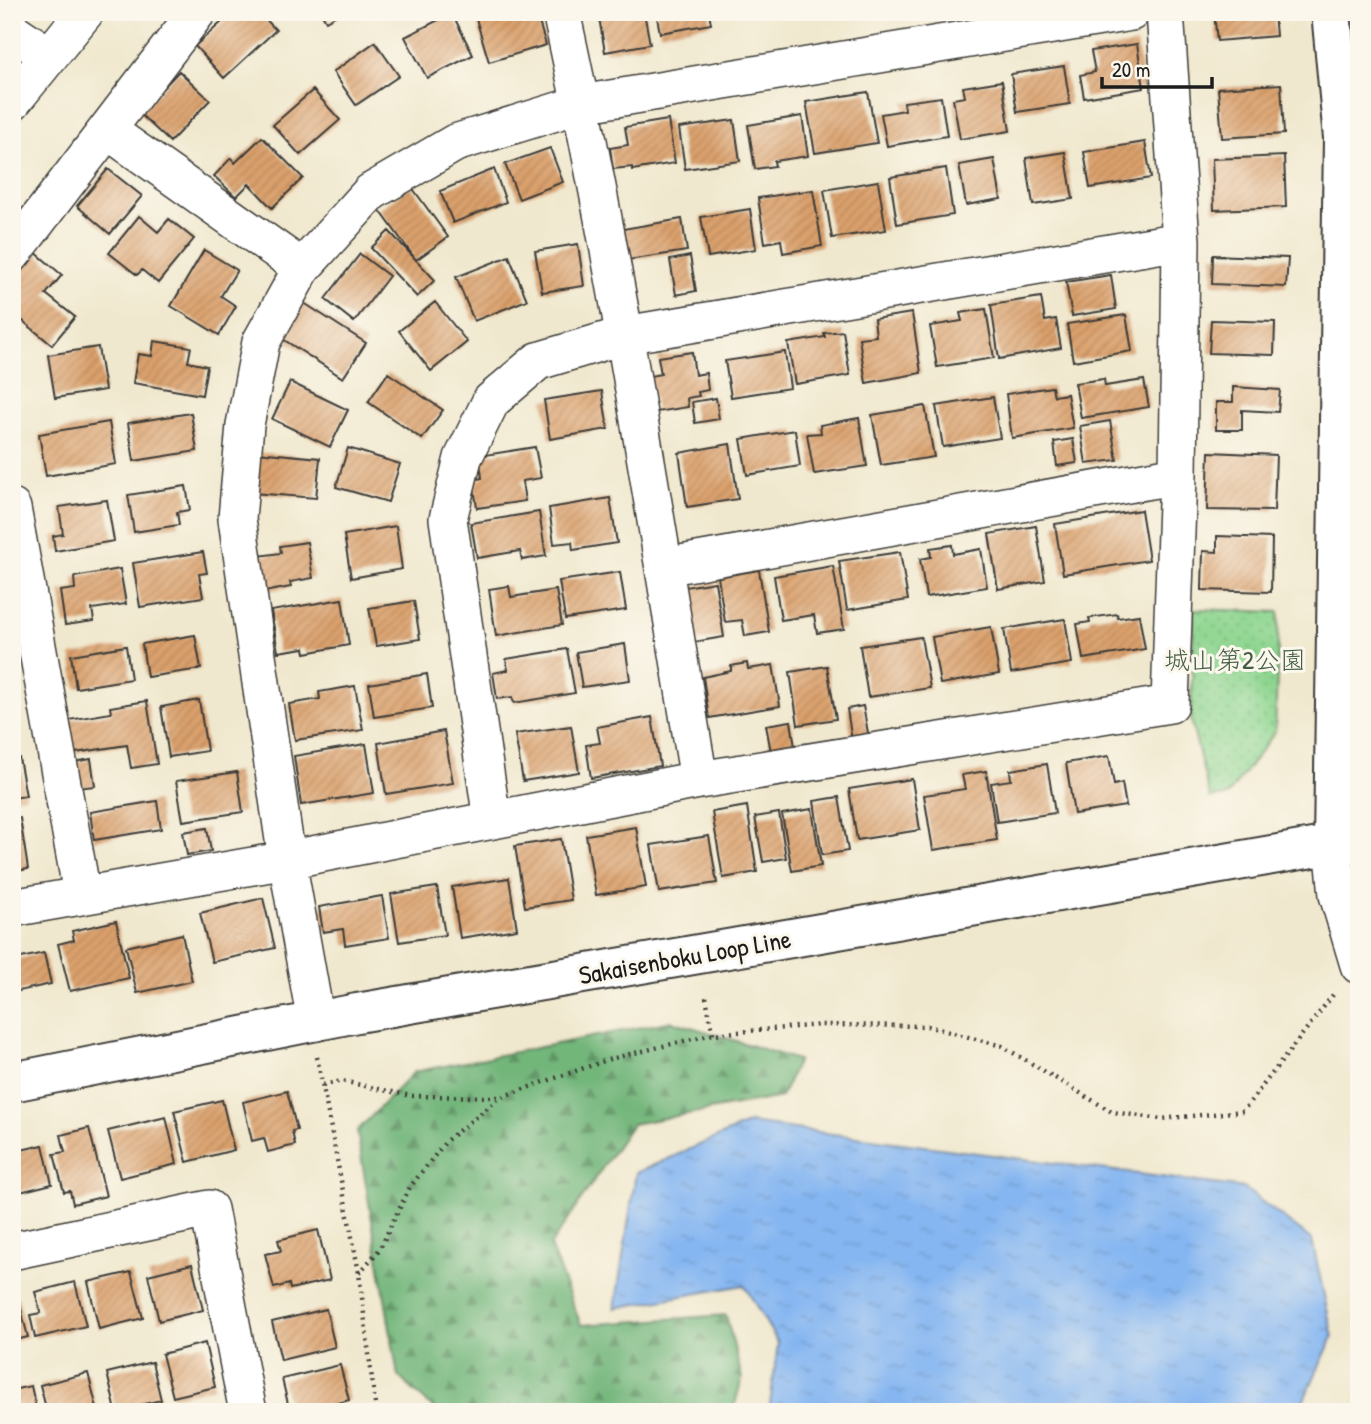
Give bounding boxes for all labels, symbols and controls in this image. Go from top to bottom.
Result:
scale bar [1102,46,1212,90]
text: 20 m [1112,55,1150,84]
park label: 城山第2公園 [1164,642,1306,677]
street label: Sakaisenboku Loop Line [576,921,794,992]

